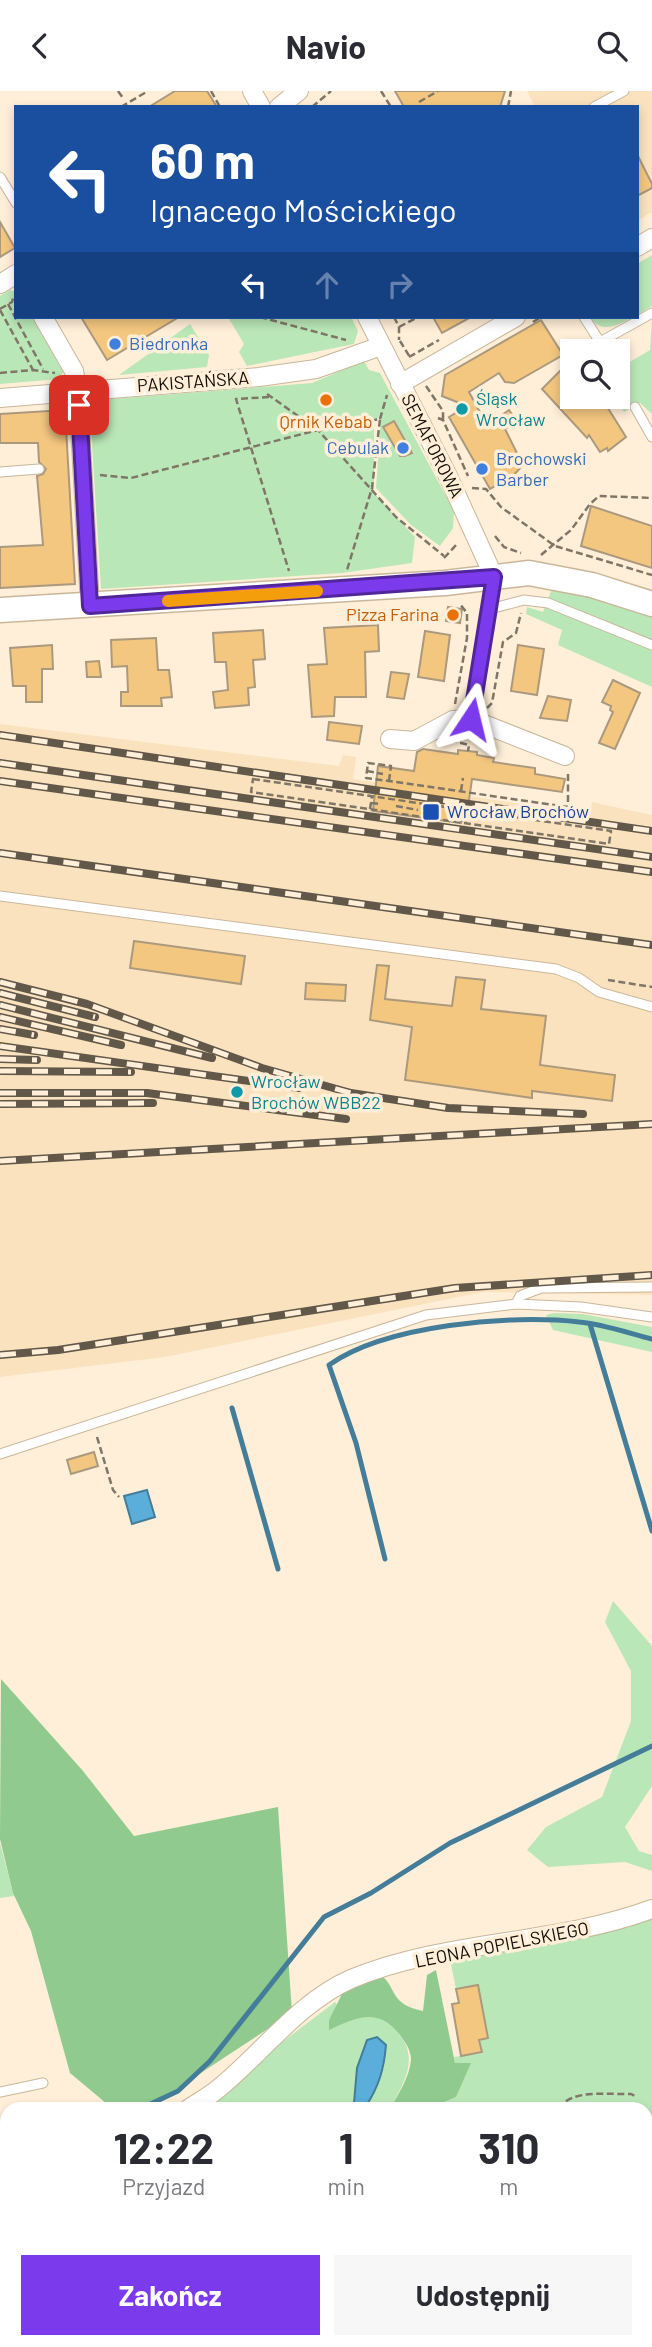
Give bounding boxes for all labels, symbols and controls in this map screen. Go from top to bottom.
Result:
icon: back [21,27,59,65]
text: Navio [286,27,366,65]
icon: search [593,27,631,65]
text: 60 m [150,130,255,189]
icon: left [35,133,126,224]
text: Ignacego Mościckiego [150,190,457,228]
icon: left [235,266,273,304]
icon: ahead [308,266,346,304]
icon: right [381,266,419,304]
place label: Biedronka [129,332,208,354]
marker: Biedronka [107,336,123,352]
map controls [560,339,630,409]
button: search [560,339,630,409]
street label: PAKISTAŃSKA [136,366,250,396]
pin [49,375,109,435]
icon: arrive [60,386,98,424]
place label: Śląsk Wrocław [476,387,546,430]
street label: SEMAFOROWA [397,390,469,501]
marker: Qrnik Kebab [318,392,334,408]
marker: Śląsk Wrocław [454,401,470,417]
place label: Qrnik Kebab [279,410,373,432]
place label: Cebulak [327,436,389,458]
marker: Cebulak [395,440,411,456]
place label: Brochowski Barber [496,447,587,490]
marker: Brochowski Barber [474,461,490,477]
place label: Pizza Farina [346,603,439,625]
marker: Pizza Farina [445,607,461,623]
position arrow [434,682,508,756]
place label: Wrocław Brochów [447,800,589,822]
marker: Wrocław Brochów [421,802,441,822]
place label: Wrocław Brochów WBB22 [251,1070,381,1113]
marker: Wrocław Brochów WBB22 [229,1084,245,1100]
street label: LEONA POPIELSKIEGO [413,1916,591,1972]
text: 12:22 [113,2122,214,2172]
text: 1 [339,2122,354,2172]
text: 310 [478,2122,540,2172]
text: Przyjazd [122,2172,205,2200]
text: min [328,2172,365,2200]
text: m [499,2172,518,2200]
button: Zakończ [21,2255,320,2335]
button: Udostępnij [334,2255,632,2335]

